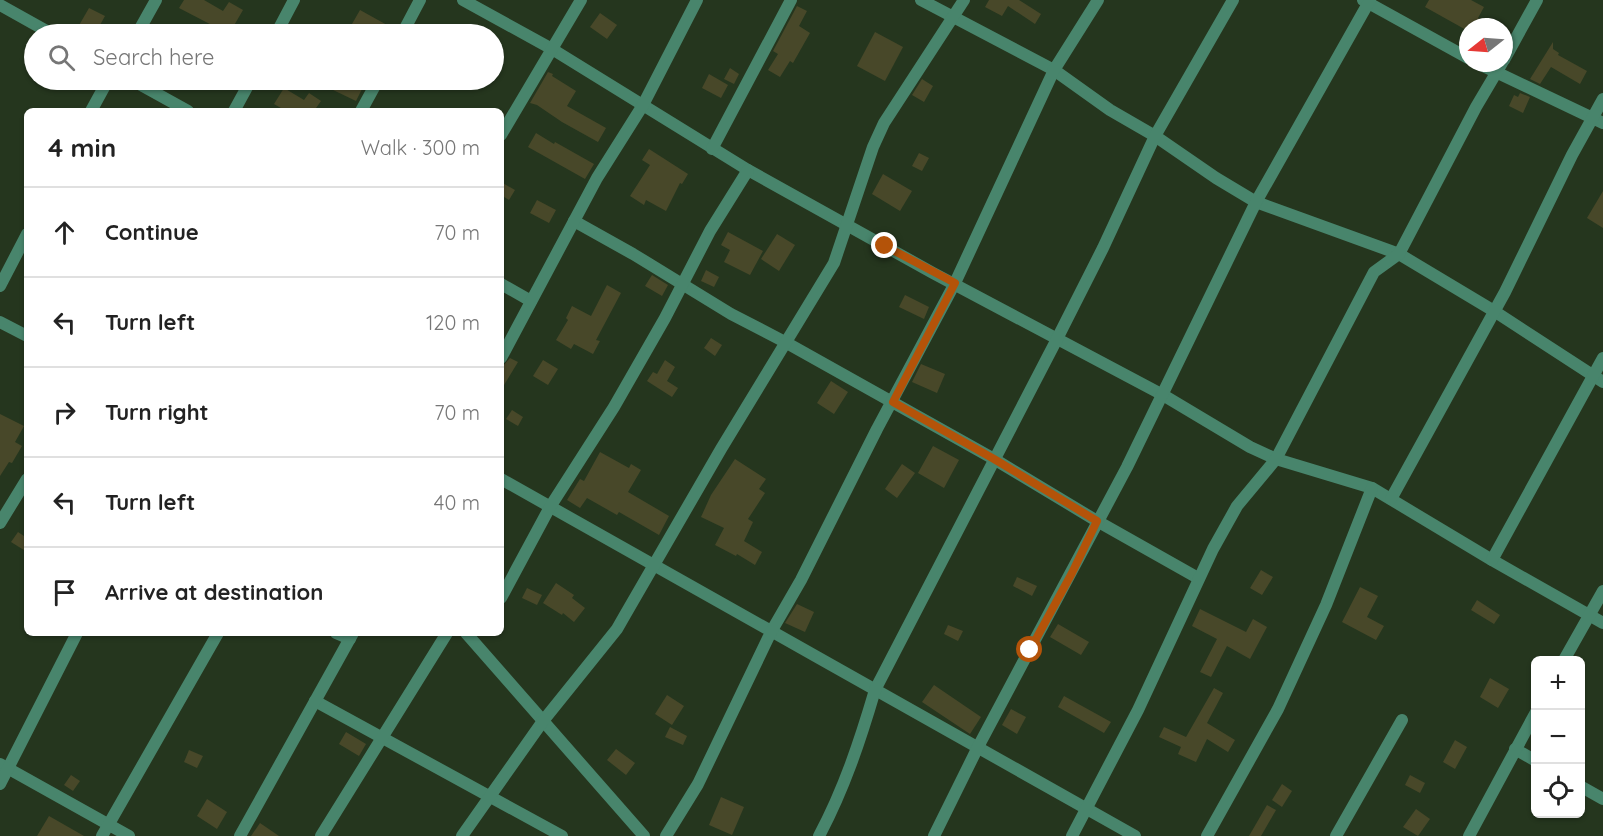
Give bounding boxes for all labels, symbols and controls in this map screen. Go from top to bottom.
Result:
north arrow [1459,18,1513,72]
search box [24,24,504,90]
icon: search [45,41,78,74]
text: Search here [93,43,214,71]
text: 4 min [48,131,116,164]
text: Walk · 300 m [361,135,480,160]
icon: ahead [48,216,81,249]
text: Continue [105,218,199,246]
text: 70 m [434,220,480,245]
route end [871,232,897,258]
icon: left [48,306,81,339]
text: Turn left [105,308,195,336]
text: 120 m [426,310,480,335]
icon: right [48,396,81,429]
text: Turn right [105,398,209,426]
text: 70 m [434,400,480,425]
icon: left [48,486,81,519]
text: Turn left [105,488,195,516]
text: 40 m [434,490,480,515]
icon: arrive [48,576,81,609]
text: Arrive at destination [105,578,323,606]
route start [1016,636,1042,662]
map controls [1531,656,1585,818]
button: + [1531,656,1585,710]
button: − [1531,710,1585,764]
button: locate [1531,764,1585,818]

